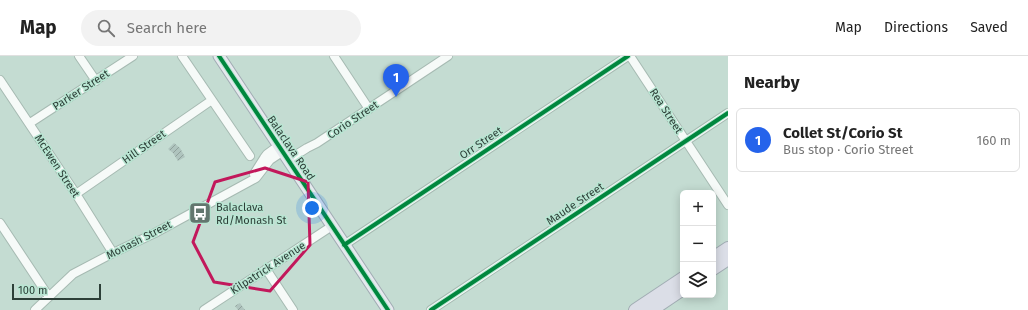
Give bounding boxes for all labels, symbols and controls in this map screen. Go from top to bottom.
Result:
search box [81,10,361,46]
text: Map [20,16,57,39]
icon: search [95,17,117,39]
text: Search here [127,19,207,37]
text: Map [835,19,862,36]
text: Directions [884,19,948,36]
text: Saved [970,19,1008,36]
pin: 1 [383,64,409,97]
street label: Parker Street [50,67,112,113]
text: Nearby [744,72,799,93]
street label: Rea Street [647,86,685,136]
street label: Corio Street [325,98,381,142]
street label: Balaclava Road [265,113,317,183]
street label: Orr Street [457,124,505,162]
text: Collet St/Corio St [783,124,902,142]
street label: Hill Street [120,127,168,167]
street label: McEwen Street [32,132,82,200]
text: 1 [755,133,761,148]
text: 160 m [977,133,1011,148]
text: Bus stop · Corio Street [783,142,913,157]
street label: Maude Street [544,180,606,228]
map controls [680,190,716,298]
button: + [680,190,716,226]
your location [302,198,322,218]
bus stop icon: Balaclava Rd/Monash St [187,200,213,226]
place label: Balaclava Rd/Monash St [216,201,287,227]
street label: Monash Street [104,218,174,262]
button: − [680,226,716,262]
street label: Kilpatrick Avenue [228,239,308,297]
button: layers [680,262,716,298]
scale bar [12,282,101,301]
text: 100 m [18,284,47,297]

